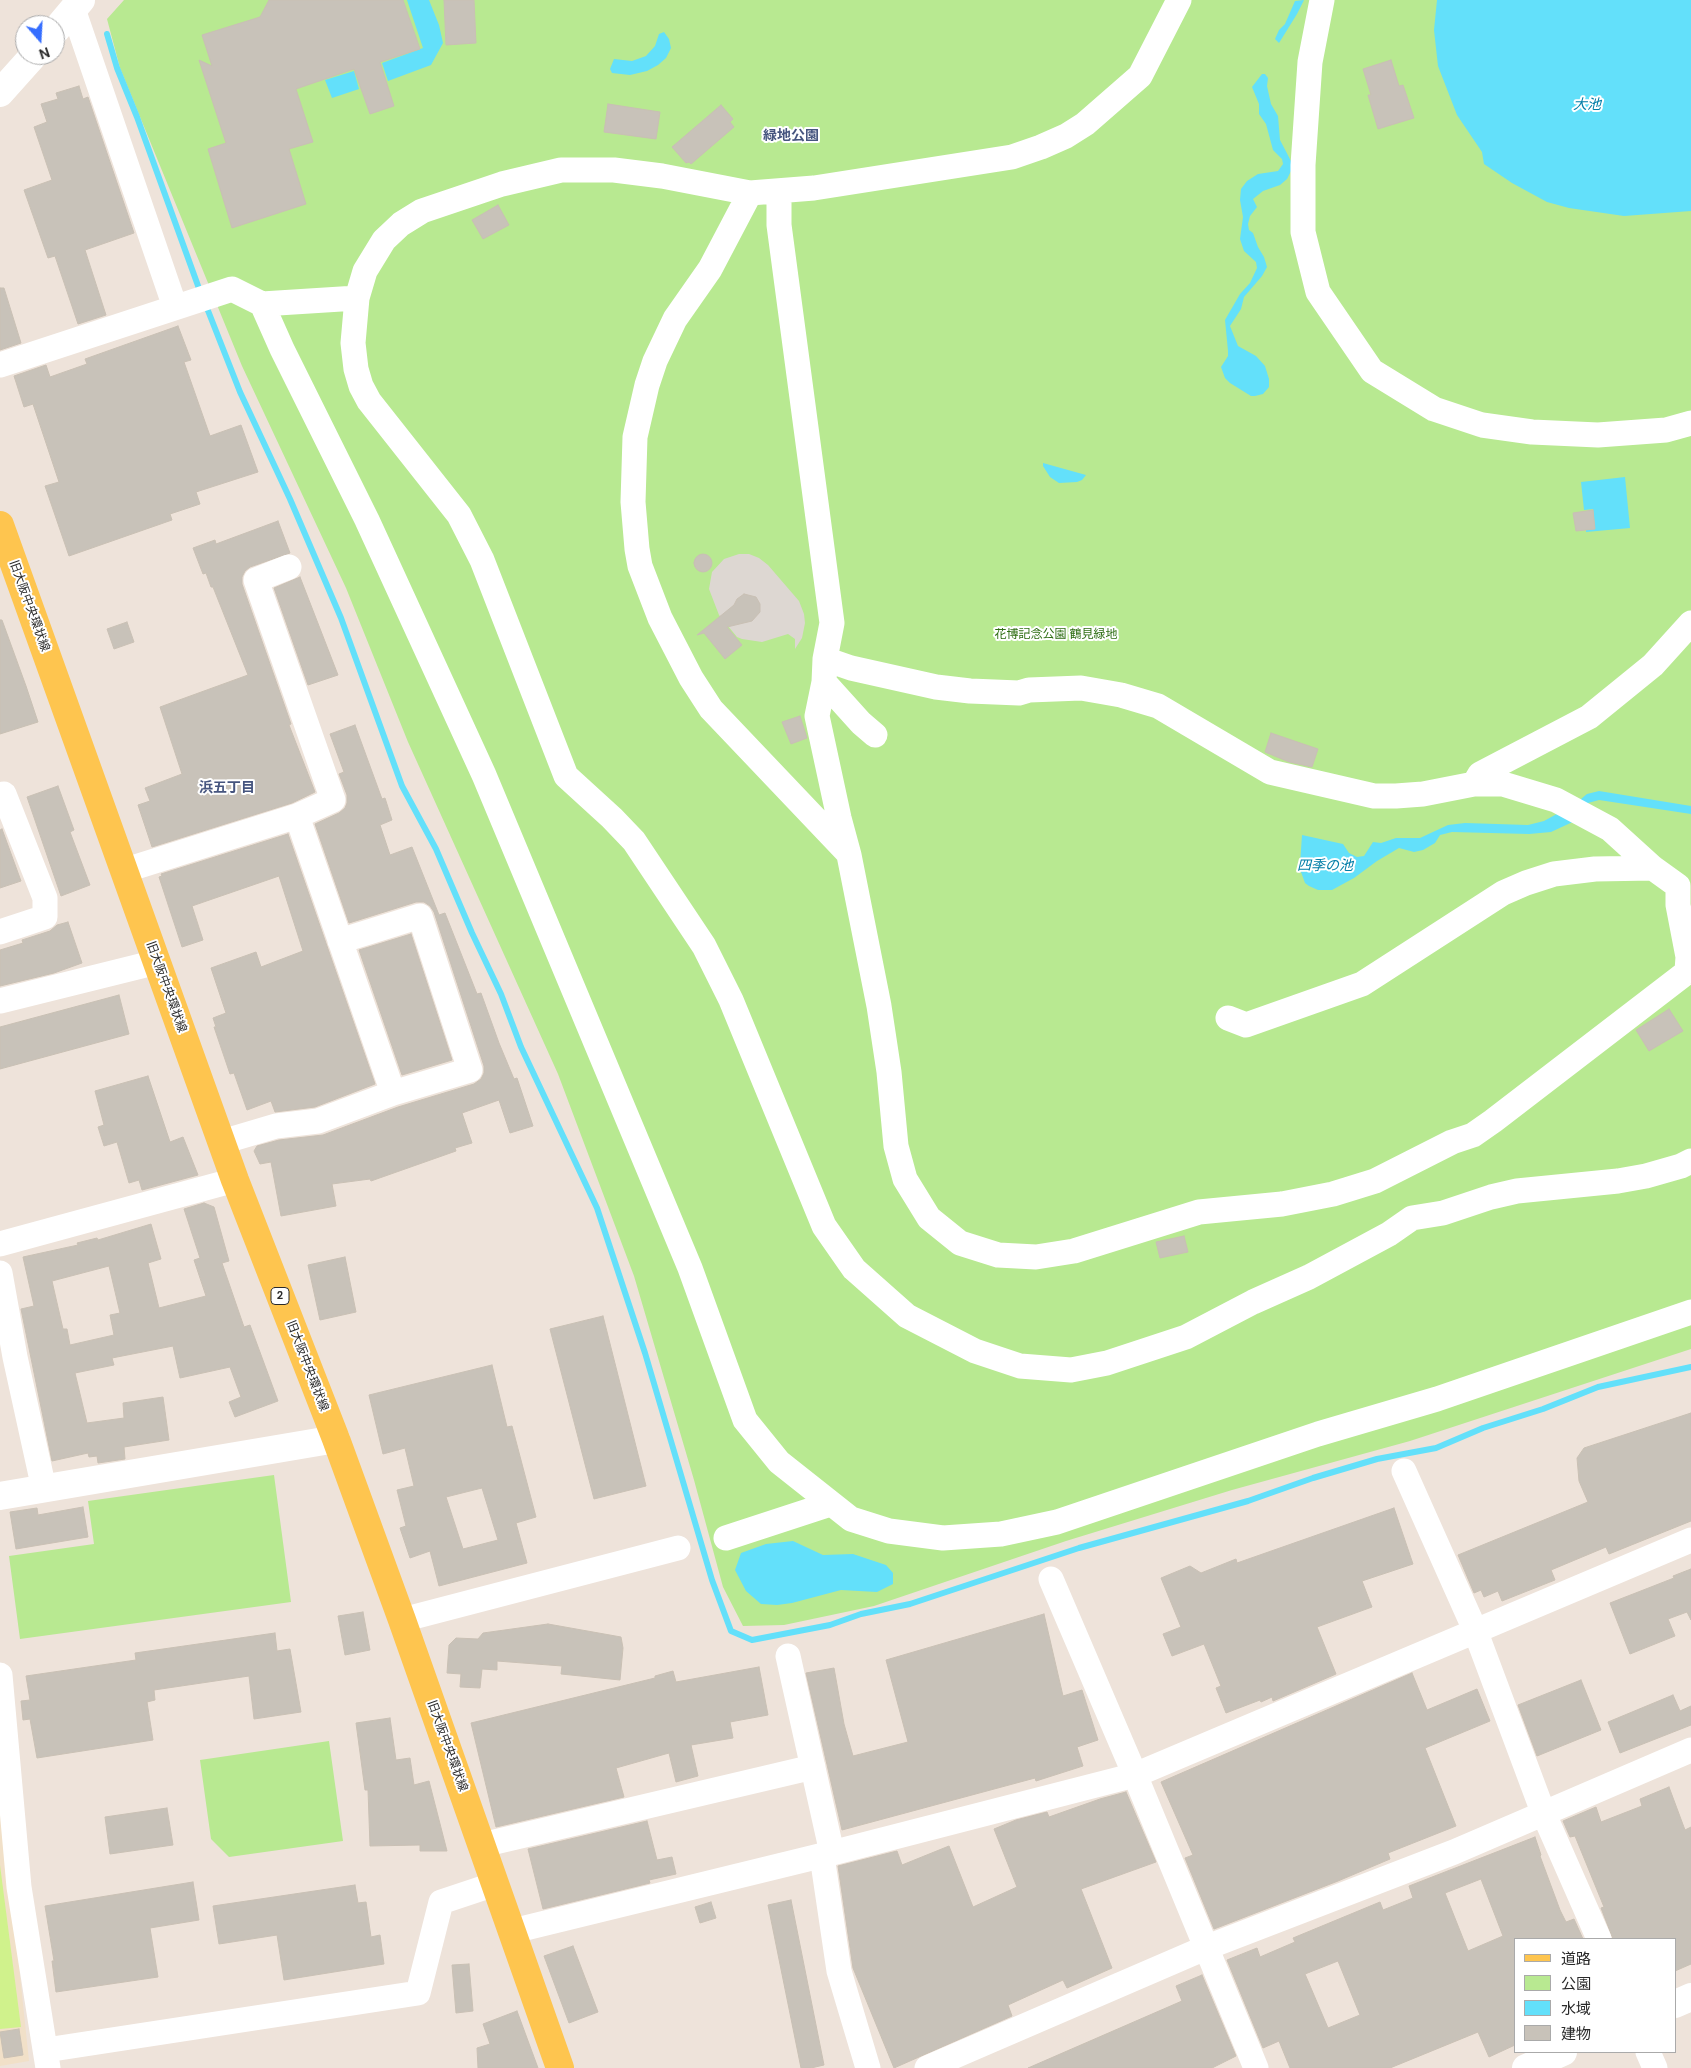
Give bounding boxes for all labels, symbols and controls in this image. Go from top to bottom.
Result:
north arrow [15,15,65,65]
text: N [37,43,52,63]
water label: 大池 [1573,97,1601,113]
district label: 緑地公園 [763,128,819,144]
street label: 旧大阪中央環状線 [6,558,52,654]
park label: 花博記念公園 鶴見緑地 [994,628,1118,642]
district label: 浜五丁目 [199,780,255,796]
water label: 四季の池 [1297,858,1353,874]
street label: 旧大阪中央環状線 [143,939,189,1035]
road number: 2 [271,1288,289,1304]
street label: 旧大阪中央環状線 [283,1319,331,1413]
street label: 旧大阪中央環状線 [424,1698,470,1794]
legend [1514,1938,1676,2053]
text: 道路 [1561,1949,1591,1969]
text: 公園 [1561,1974,1591,1994]
text: 水域 [1561,1999,1591,2019]
text: 建物 [1561,2024,1591,2044]

